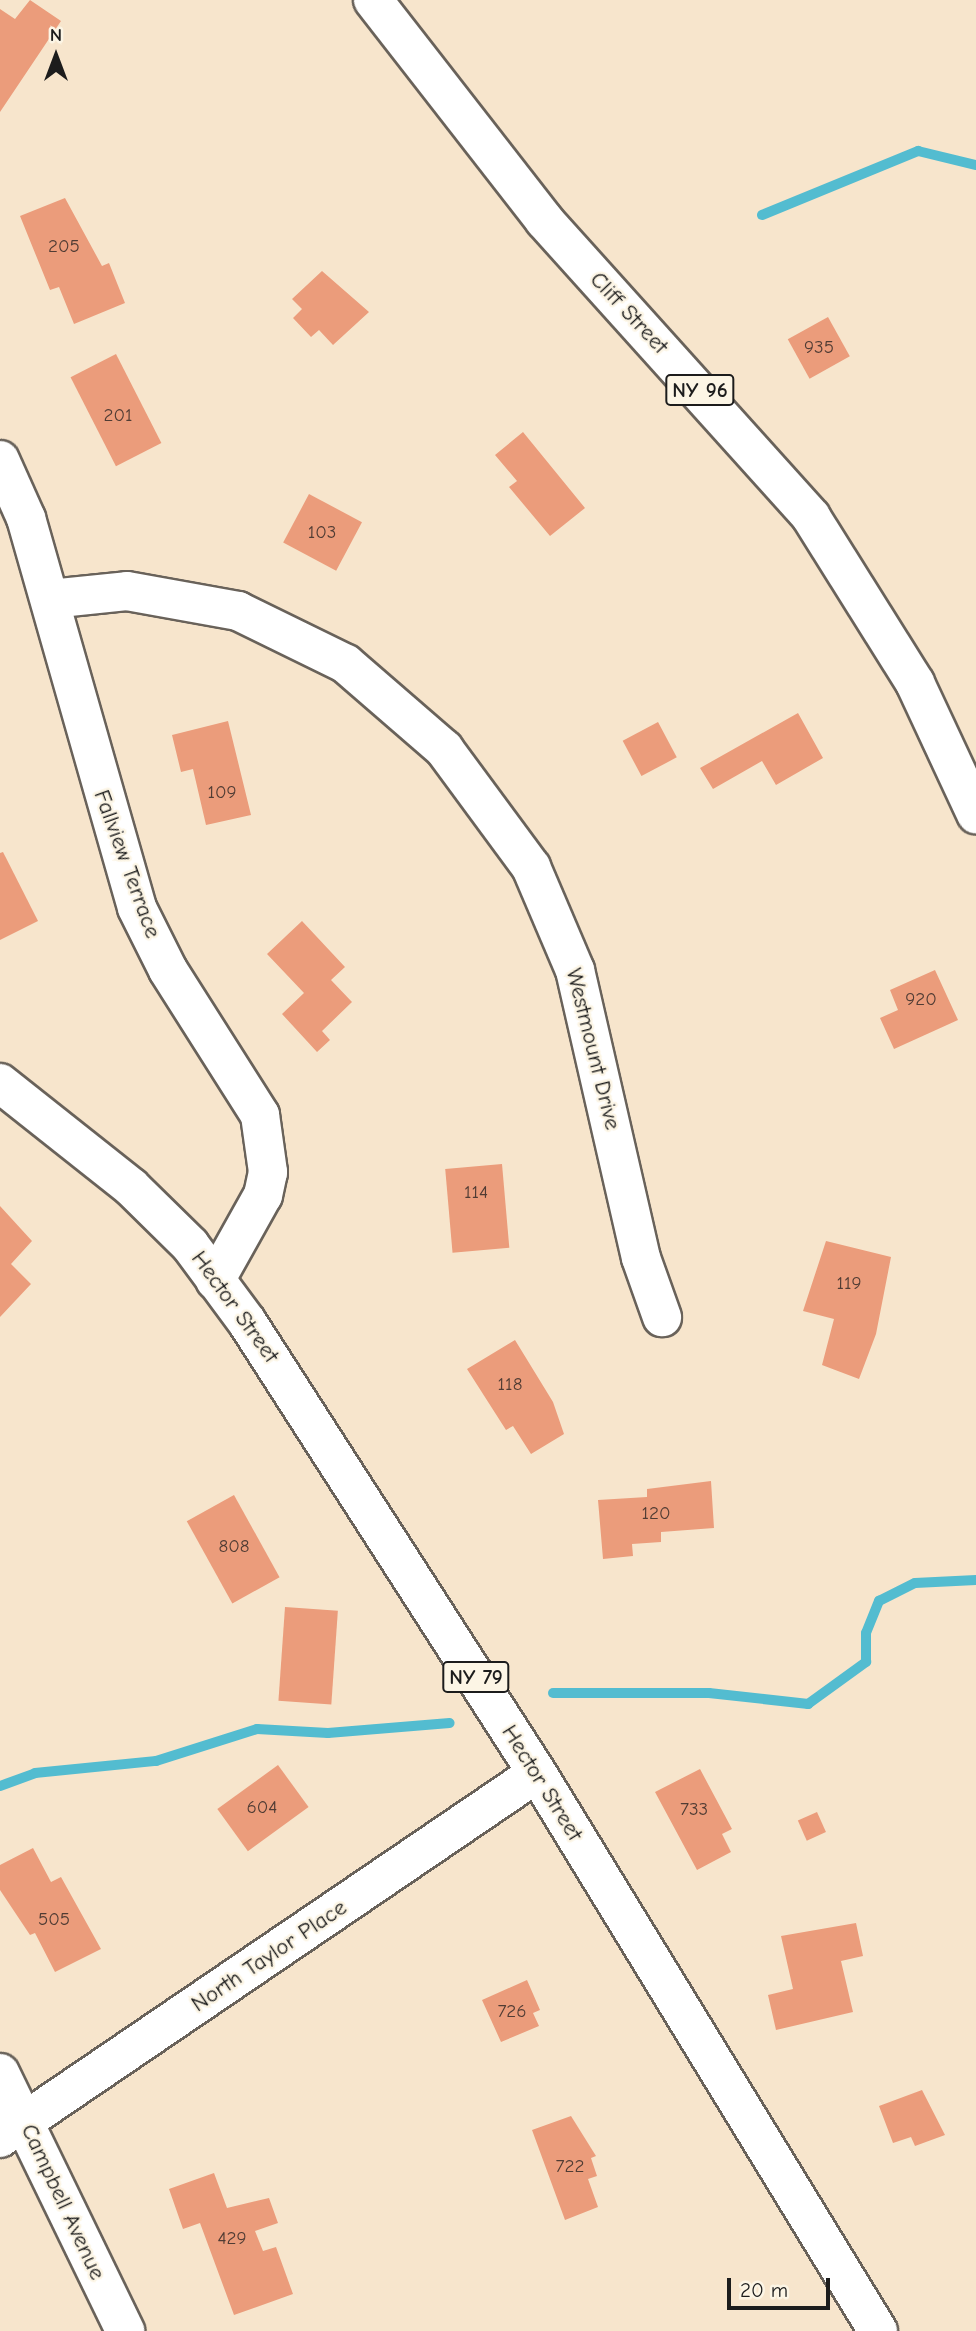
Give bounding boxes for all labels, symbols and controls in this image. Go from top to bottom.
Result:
north arrow [21,21,91,91]
text: N [50,24,62,46]
house number: 205 [48,236,80,258]
street label: Cliff Street [584,266,674,360]
house number: 935 [804,337,834,359]
road number: NY 96 [665,372,735,408]
house number: 201 [103,405,133,427]
house number: 103 [308,522,336,544]
house number: 109 [207,782,237,804]
street label: Fallview Terrace [87,786,167,942]
street label: Westmount Drive [560,965,626,1133]
house number: 920 [905,989,937,1011]
house number: 114 [464,1182,488,1204]
street label: Hector Street [185,1246,285,1368]
house number: 119 [836,1273,862,1295]
house number: 118 [498,1374,522,1396]
house number: 120 [641,1503,671,1525]
house number: 808 [218,1536,250,1558]
road number: NY 79 [441,1660,511,1694]
street label: Hector Street [495,1720,589,1846]
house number: 604 [246,1797,278,1819]
house number: 733 [680,1799,708,1821]
street label: North Taylor Place [186,1894,352,2018]
house number: 505 [38,1909,70,1931]
house number: 726 [497,2001,527,2023]
street label: Campbell Avenue [15,2120,111,2284]
house number: 722 [556,2156,584,2178]
house number: 429 [217,2228,247,2250]
scale bar [731,2264,834,2308]
text: 20 m [740,2278,788,2302]

